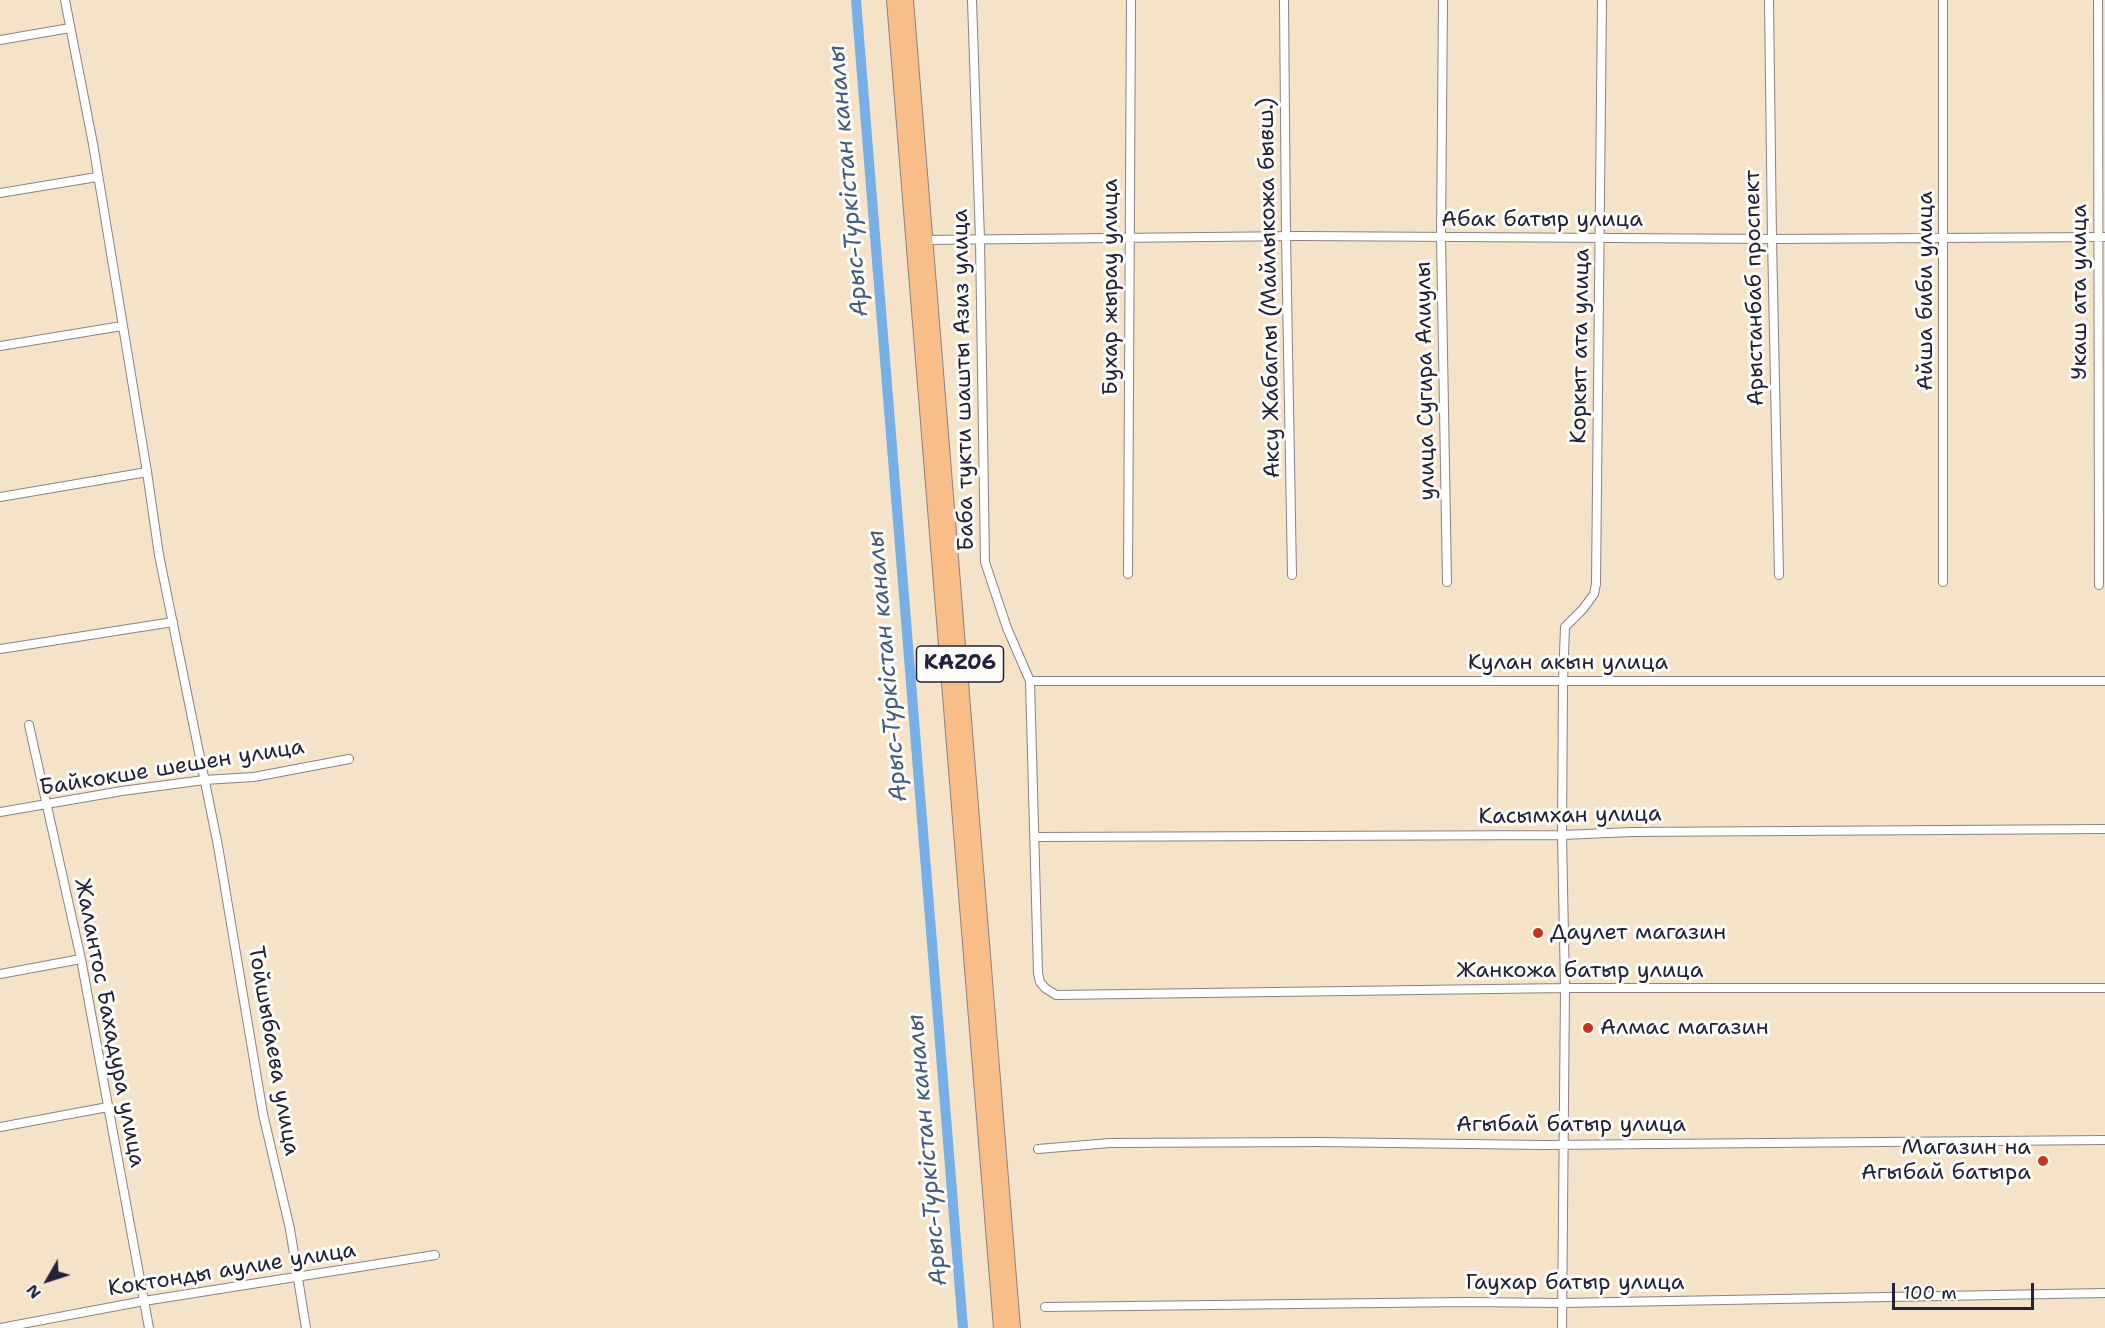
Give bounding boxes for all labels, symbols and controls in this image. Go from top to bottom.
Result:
water label: Арыс-Түркістан каналы [823,44,875,318]
street label: Аксу Жабаглы (Майлыкожа бывш.) [1253,97,1287,479]
street label: Арыстанбаб проспект [1740,170,1770,406]
street label: Бухар жырау улица [1098,179,1124,395]
street label: Айша биби улица [1913,191,1939,391]
street label: Укаш ата улица [2067,204,2093,380]
street label: Абак батыр улица [1441,207,1643,233]
street label: Баба тукти шашты Азиз улица [948,209,980,551]
street label: Коркыт ата улица [1566,248,1596,444]
street label: улица Сугира Алиулы [1411,261,1441,501]
water label: Арыс-Түркістан каналы [862,529,914,803]
road number: KАZ06 [916,646,1004,682]
street label: Кулан акын улица [1468,650,1668,676]
street label: Байкокше шешен улица [38,734,306,802]
street label: Касымхан улица [1478,801,1662,831]
street label: Жалантос Бахадура улица [68,876,150,1170]
place label: Даулет магазин [1550,920,1726,946]
marker: Даулет магазин [1531,926,1545,940]
street label: Тойшыбаева улица [242,944,304,1158]
street label: Жанкожа батыр улица [1457,958,1703,984]
water label: Арыс-Түркістан каналы [902,1013,954,1287]
place label: Алмас магазин [1600,1015,1769,1041]
marker: Алмас магазин [1581,1021,1595,1035]
street label: Агыбай батыр улица [1456,1112,1686,1138]
place label: Магазин на Агыбай батыра [1861,1135,2031,1186]
marker: Магазин на Агыбай батыра [2036,1154,2050,1168]
street label: Коктонды аулие улица [106,1237,358,1303]
north arrow [18,1250,78,1310]
street label: Гаухар батыр улица [1465,1270,1685,1296]
scale bar [1895,1271,2038,1309]
text: N [21,1280,46,1303]
text: 100 m [1903,1281,1957,1305]

